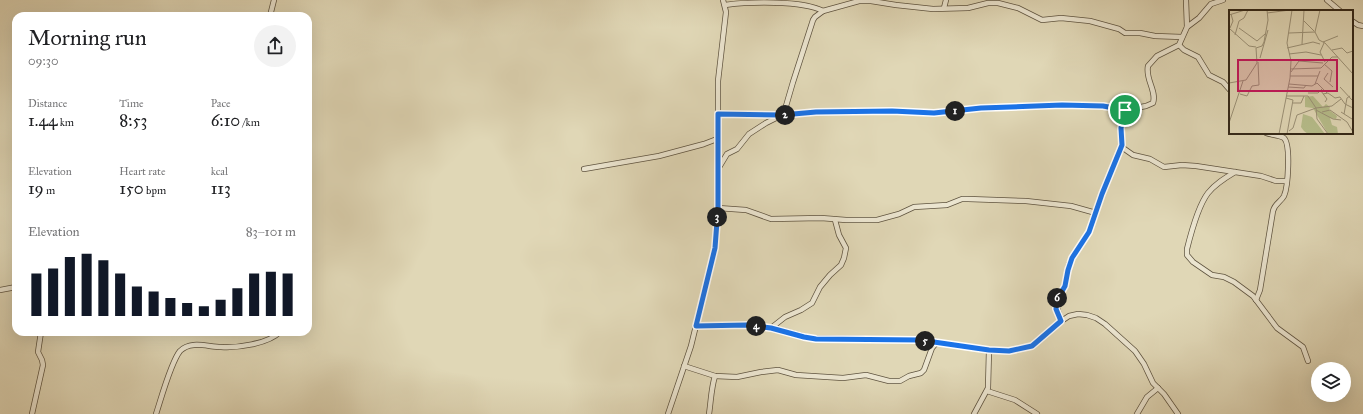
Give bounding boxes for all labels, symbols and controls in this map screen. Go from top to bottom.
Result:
inset map [1229,10,1353,134]
text: Morning run [28,24,147,51]
button: share [254,25,296,67]
text: 09:30 [28,53,59,69]
pin [1108,93,1142,127]
text: Distance [28,97,67,110]
text: Time [119,97,144,110]
text: Pace [211,97,231,110]
icon: arrive [1114,99,1136,121]
pin: 1 [945,101,965,121]
text: 1 [953,104,957,117]
pin: 2 [775,105,795,125]
text: 2 [782,108,788,121]
text: 1.44 [28,110,57,131]
text: 8:53 [119,110,147,131]
text: 6:10 [211,110,240,131]
text: km [57,116,74,129]
text: /km [240,116,260,129]
text: Elevation [28,165,72,178]
text: Heart rate [119,165,166,178]
text: kcal [211,165,228,178]
text: 19 [28,178,44,199]
text: 150 [119,178,144,199]
text: 113 [211,178,231,199]
text: m [44,184,55,197]
text: bpm [144,184,166,197]
pin: 3 [707,207,727,227]
text: 3 [715,210,719,223]
text: Elevation [28,224,80,240]
text: 83–101 m [246,224,296,240]
pin: 6 [1047,288,1067,308]
text: 6 [1054,291,1060,304]
pin: 4 [746,316,766,336]
text: 4 [753,319,759,332]
pin: 5 [915,331,935,351]
text: 5 [922,334,928,347]
map controls [1311,362,1351,402]
button: layers [1311,362,1351,402]

